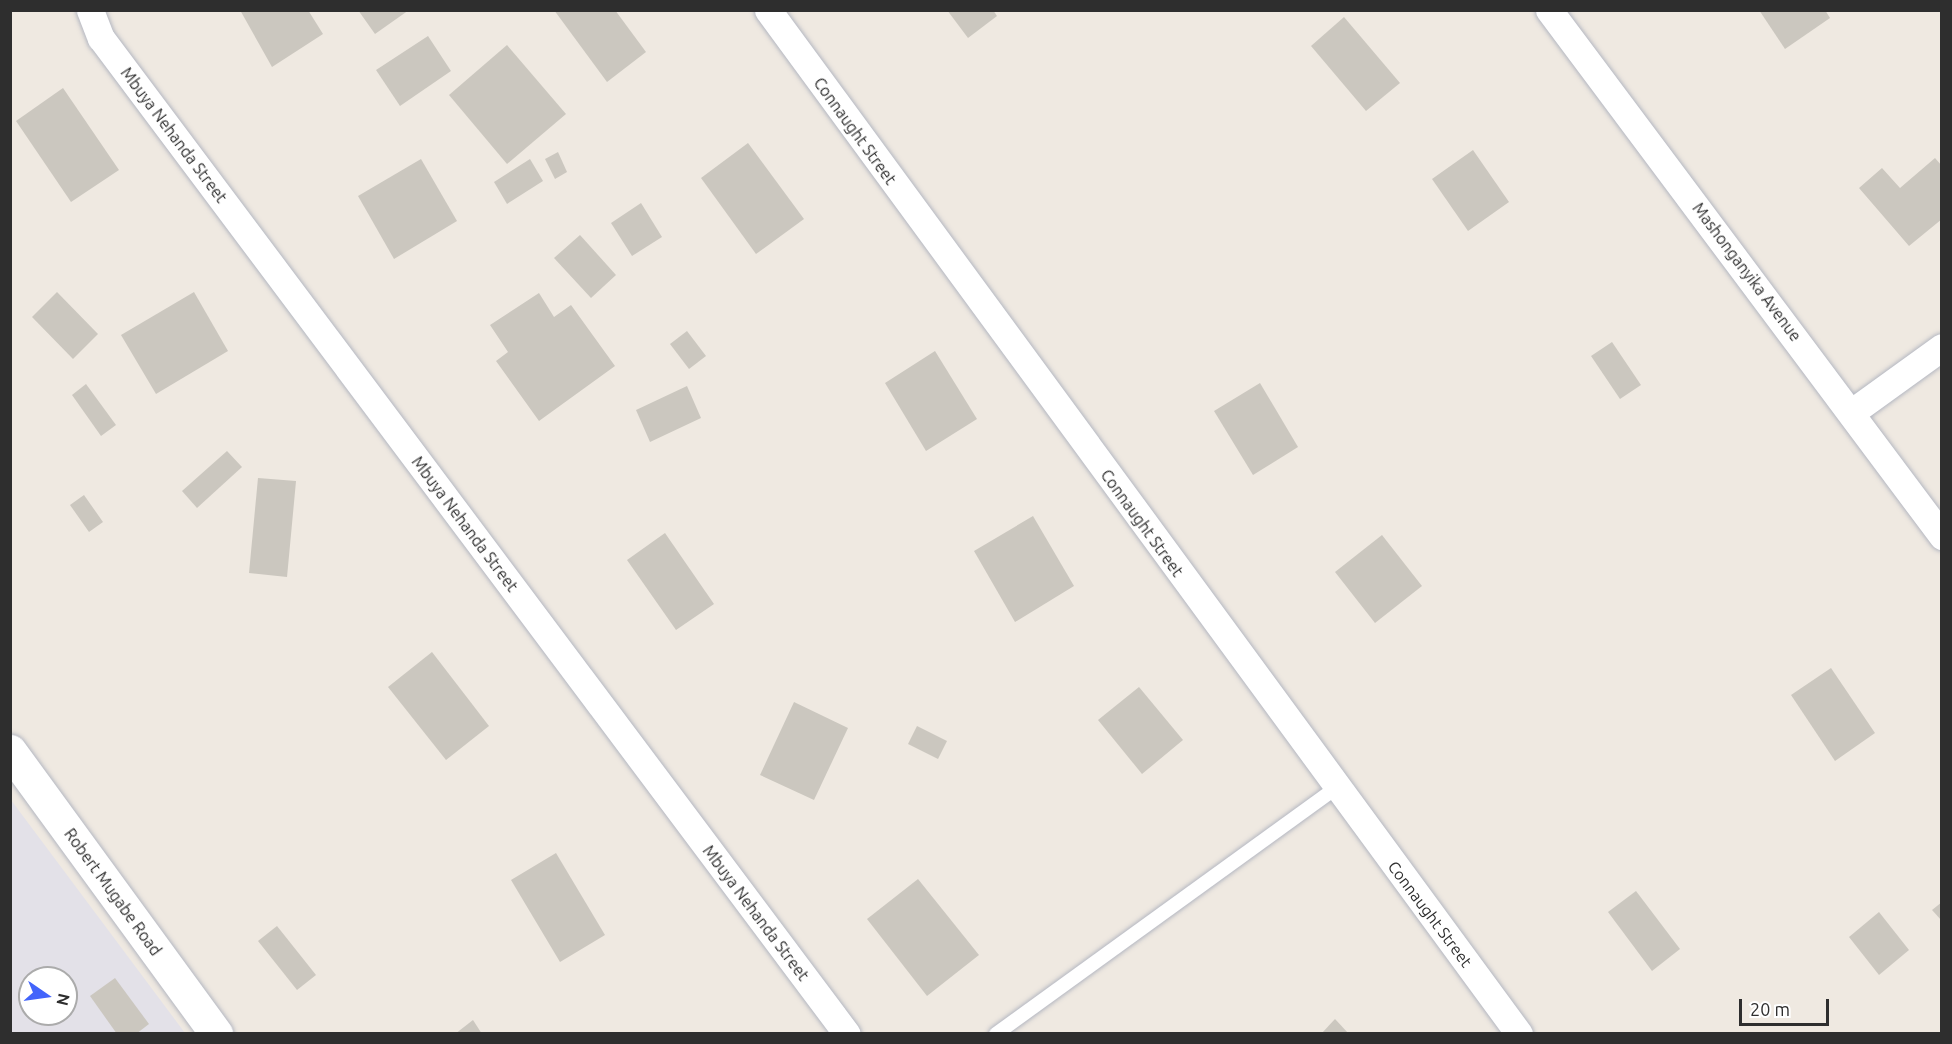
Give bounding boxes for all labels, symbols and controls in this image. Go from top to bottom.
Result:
street label: Mbuya Nehanda Street [117,63,231,207]
street label: Connaught Street [810,74,900,188]
street label: Mashonganyika Avenue [1689,199,1805,345]
street label: Mbuya Nehanda Street [408,452,522,596]
street label: Connaught Street [1097,466,1187,580]
street label: Robert Mugabe Road [60,825,166,959]
street label: Mbuya Nehanda Street [699,841,813,985]
street label: Connaught Street [1384,857,1476,971]
north arrow [18,966,78,1026]
scale bar [1742,987,1832,1025]
text: N [53,992,74,1007]
text: 20 m [1750,999,1790,1019]

